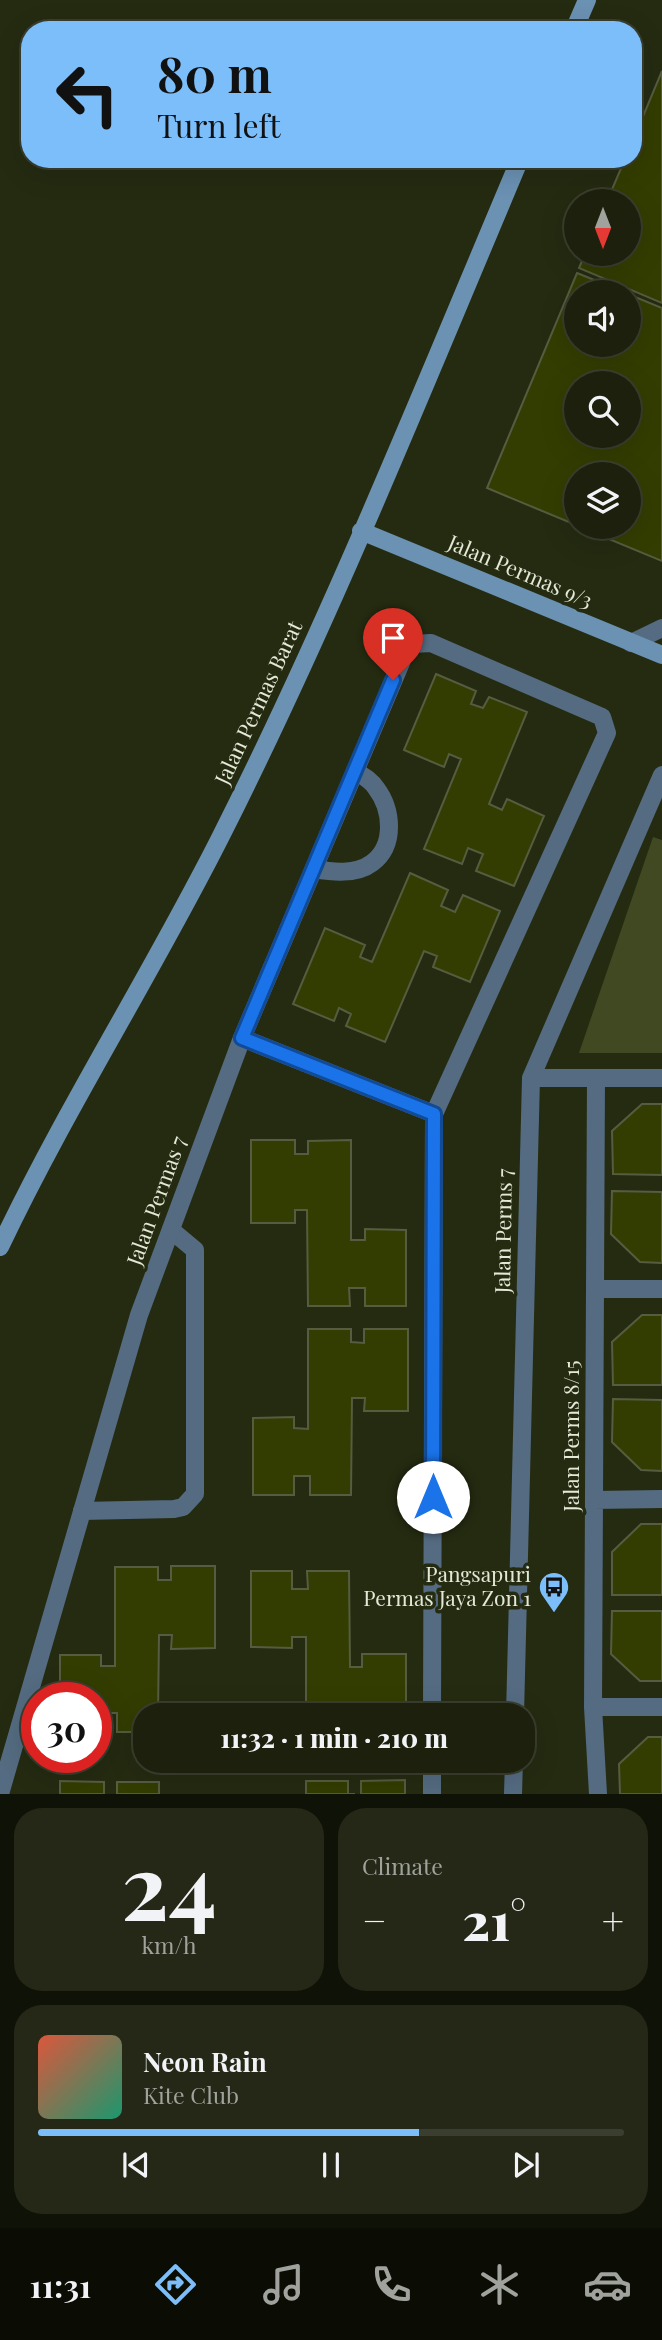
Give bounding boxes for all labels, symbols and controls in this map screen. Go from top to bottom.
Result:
text: 80 m [157,40,272,105]
icon: left [42,49,133,140]
text: Turn left [157,103,281,146]
north arrow [564,189,640,266]
map controls [564,189,641,539]
button: sound [564,280,641,357]
button: search [564,371,641,448]
button: layers [564,462,641,539]
street label: Jalan Permas 9/3 [443,527,597,613]
pin [363,608,423,680]
street label: Jalan Permas Barat [207,615,308,789]
icon: arrive [374,619,412,657]
street label: Jalan Permas 7 [118,1131,192,1270]
street label: Jalan Perms 7 [487,1168,517,1295]
street label: Jalan Perms 8/15 [556,1360,584,1513]
position arrow [396,1460,470,1534]
place label: Pangsapuri Permas Jaya Zon 1 [363,1559,531,1611]
bus stop icon: Pangsapuri Permas Jaya Zon 1 [537,1570,571,1614]
speed limit sign: 30 [21,1682,112,1773]
text: 11:32 · 1 min · 210 m [220,1720,448,1755]
text: 24 [121,1823,217,1944]
text: Climate [362,1850,443,1881]
text: 21° [462,1885,526,1954]
text: − [362,1894,387,1945]
text: + [602,1894,624,1945]
text: km/h [141,1929,197,1960]
text: Neon Rain [143,2044,267,2079]
text: Kite Club [143,2079,239,2110]
icon: previous [117,2146,155,2184]
icon: pause [312,2146,350,2184]
icon: next [507,2146,545,2184]
icon: directions [151,2260,200,2309]
icon: music [259,2260,308,2309]
icon: phone [367,2260,416,2309]
icon: climate [475,2260,524,2309]
icon: car [583,2260,632,2309]
text: 11:31 [30,2263,91,2306]

